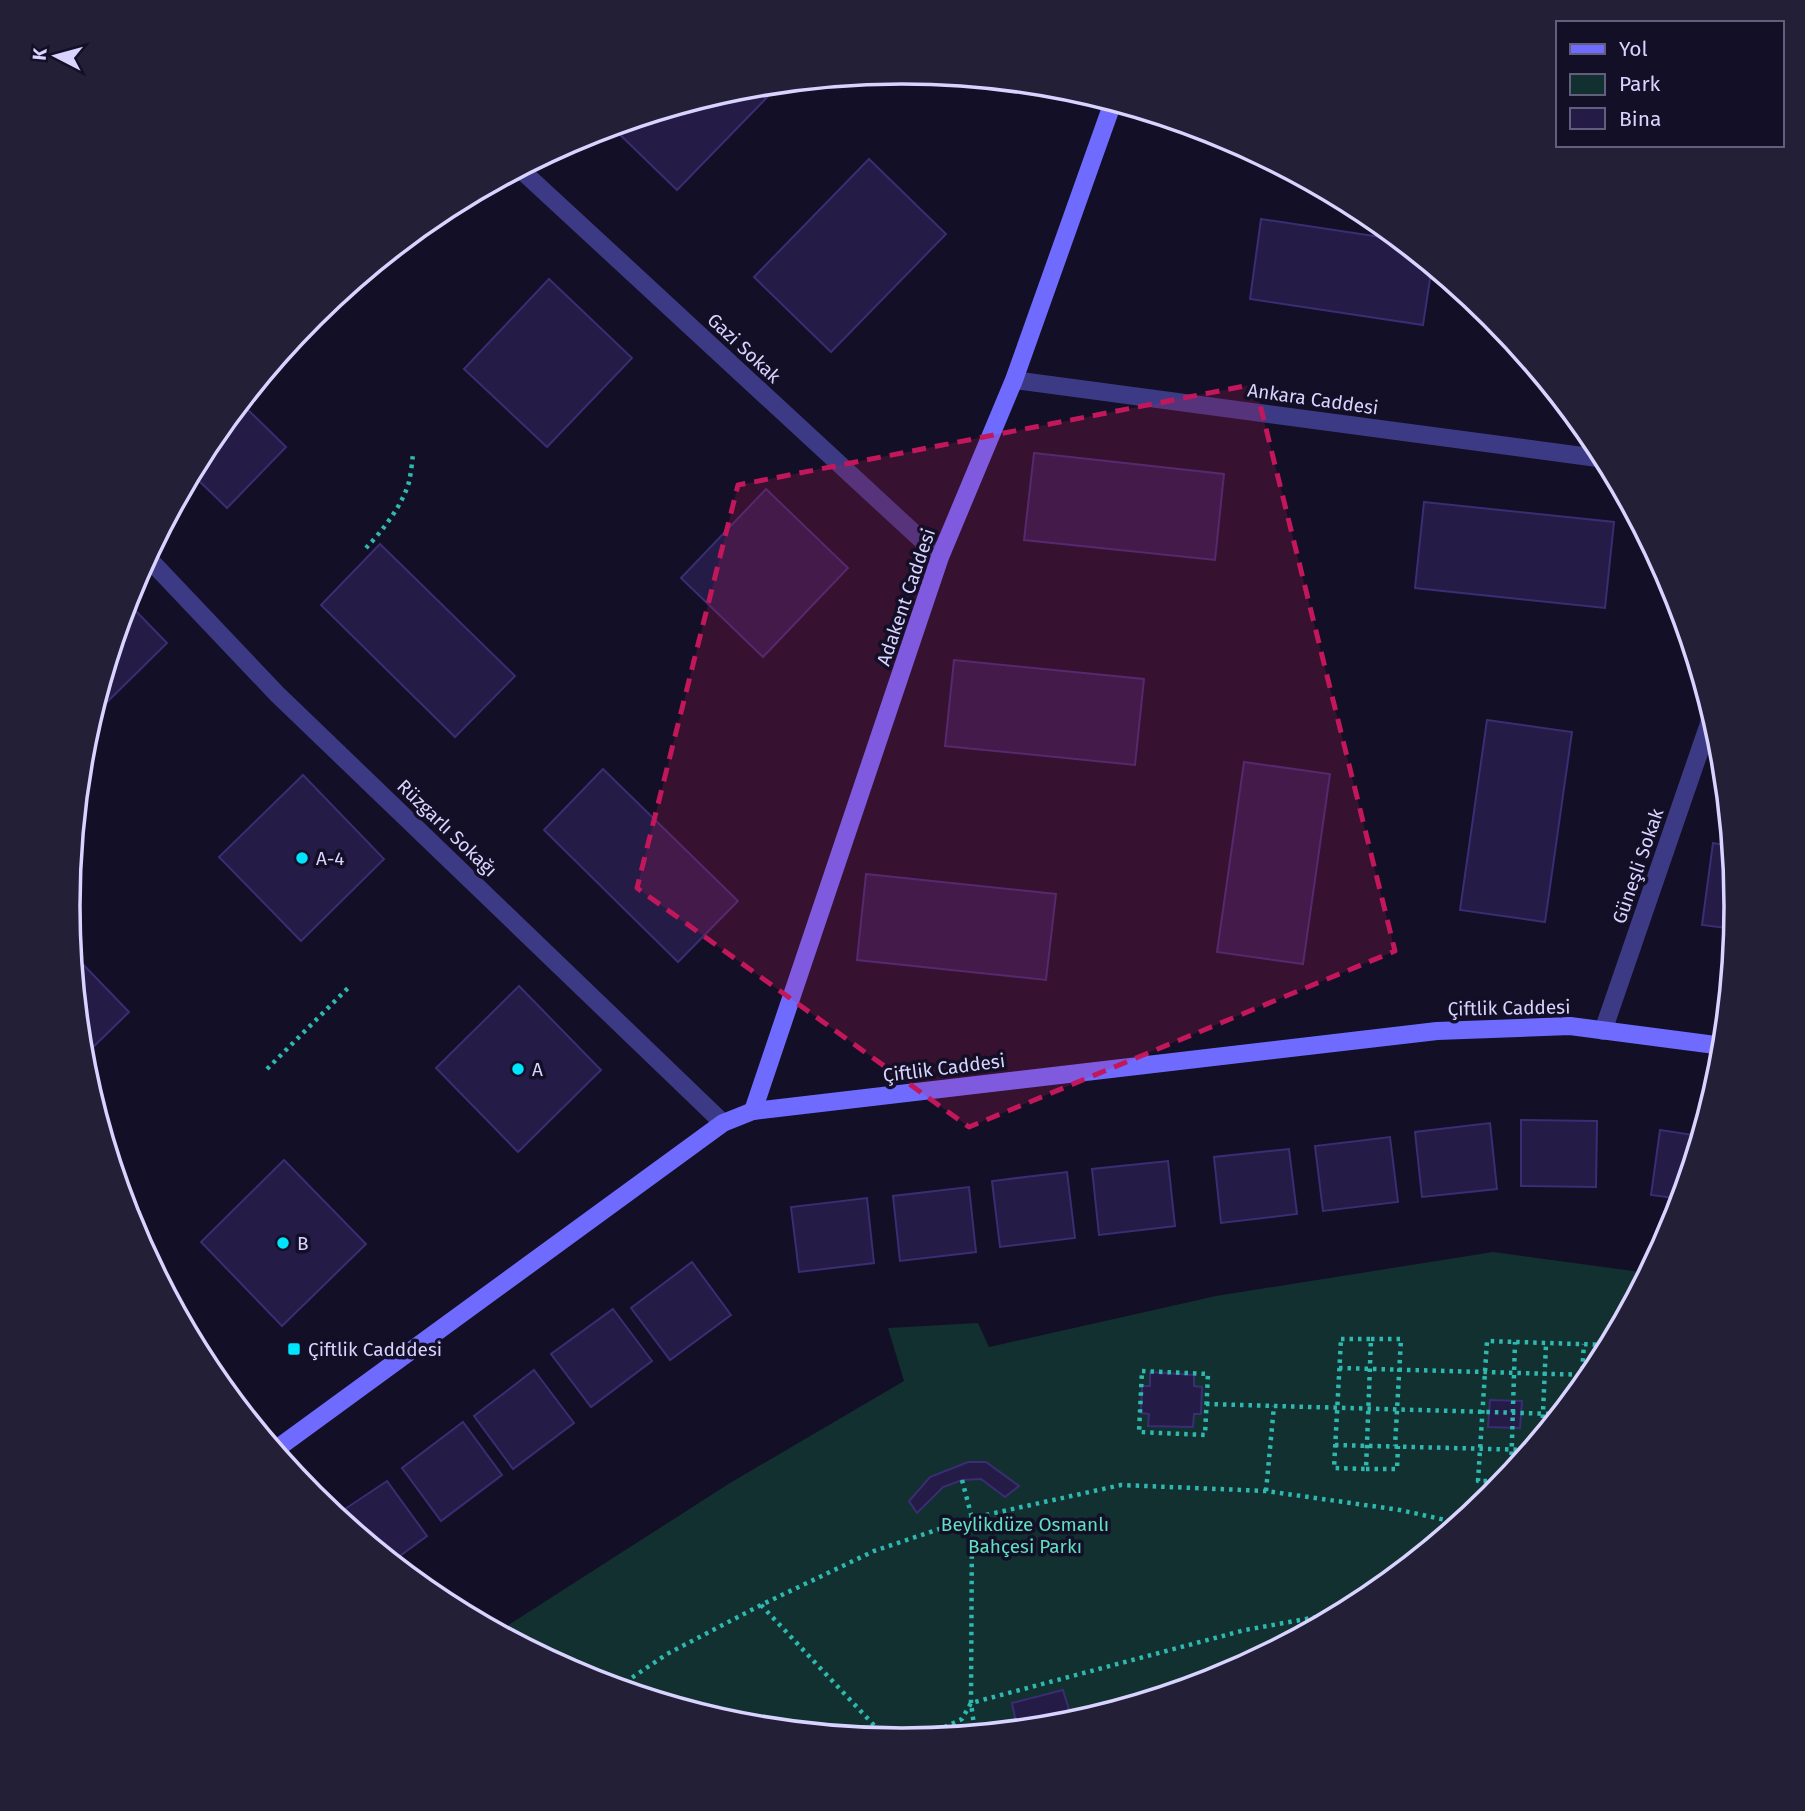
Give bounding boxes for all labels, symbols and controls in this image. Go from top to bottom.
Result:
north arrow [21,21,91,91]
legend [1556,21,1784,147]
text: Yol [1619,36,1648,62]
text: K [28,46,52,61]
text: Park [1619,71,1661,97]
text: Bina [1619,106,1661,132]
street label: Gazi Sokak [703,308,786,388]
street label: Ankara Caddesi [1246,378,1380,420]
street label: Adakent Caddesi [872,525,940,669]
street label: Rüzgarlı Sokağı [392,775,502,881]
street label: Güneşli Sokak [1608,805,1669,927]
place label: A-4 [316,847,344,870]
marker: A-4 [294,850,310,866]
street label: Çiftlik Caddesi [1447,995,1571,1021]
street label: Çiftlik Caddesi [882,1049,1006,1087]
place label: A [532,1058,543,1081]
marker: A [510,1061,526,1077]
place label: B [297,1232,309,1255]
marker: B [275,1235,291,1251]
place label: Çiftlik Cadddesi [308,1338,442,1361]
marker: Çiftlik Cadddesi [286,1341,302,1357]
park label: Beylikdüze Osmanlı Bahçesi Parkı [941,1513,1109,1558]

